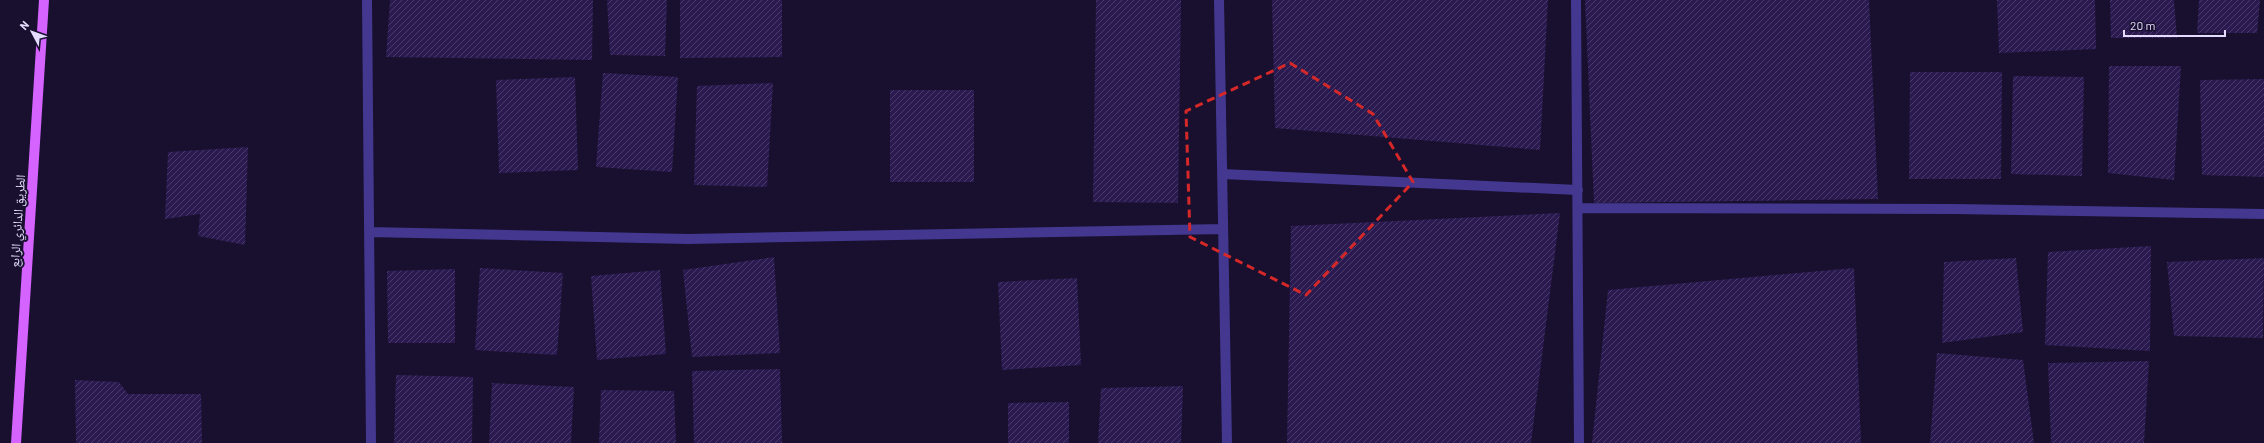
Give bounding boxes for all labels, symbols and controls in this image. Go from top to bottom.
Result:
north arrow [12,12,52,52]
scale bar [2124,12,2225,38]
text: N [17,18,31,32]
text: 20 m [2130,18,2156,32]
street label: الطريق الدائري الرابع [6,174,32,268]

